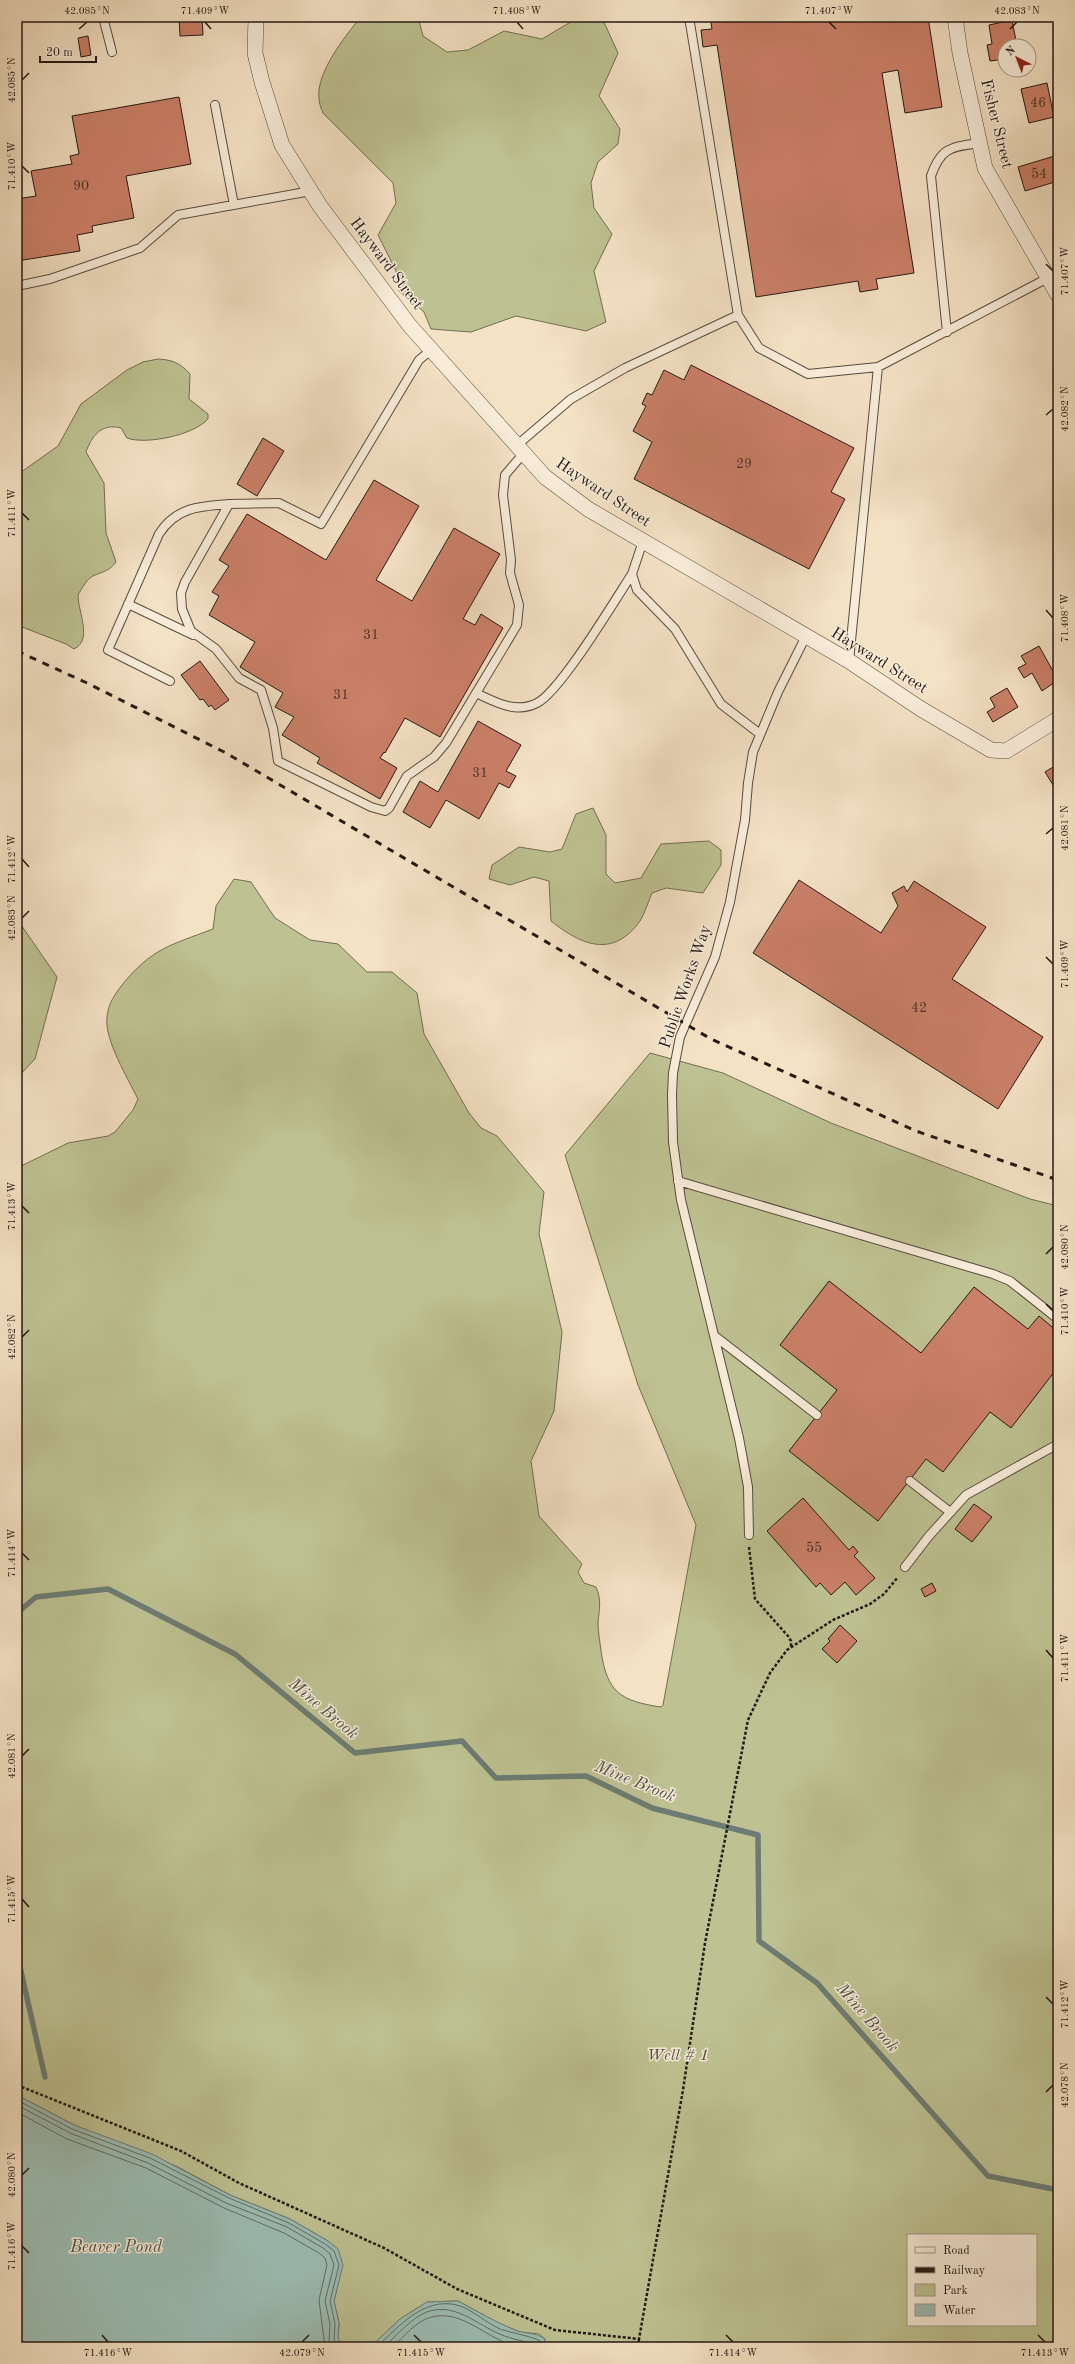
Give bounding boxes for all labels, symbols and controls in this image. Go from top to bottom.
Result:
text: 42.085°N [64,6,110,16]
text: 71.409°W [181,6,229,16]
text: 71.408°W [493,6,541,16]
text: 71.407°W [805,6,853,16]
text: 42.083°N [994,6,1040,16]
scale bar [40,38,96,64]
north arrow [997,38,1037,78]
text: N [1005,44,1019,59]
text: 20 m [46,47,73,59]
text: 42.085°N [7,57,17,103]
street label: Fisher Street [977,78,1015,171]
house number: 46 [1030,96,1046,110]
text: 71.410°W [7,142,17,190]
house number: 54 [1031,167,1047,181]
house number: 90 [73,179,89,193]
street label: Hayward Street [346,215,426,313]
text: 71.407°W [1060,247,1070,295]
text: 42.082°N [1060,386,1070,432]
street label: Hayward Street [553,456,654,531]
house number: 29 [736,457,752,471]
text: 71.411°W [7,489,17,537]
text: 71.408°W [1060,594,1070,642]
street label: Hayward Street [828,625,930,697]
house number: 31 [363,628,379,642]
house number: 31 [333,688,349,702]
house number: 31 [472,766,488,780]
text: 42.081°N [1060,805,1070,851]
text: 71.412°W [7,835,17,883]
text: 42.083°N [7,895,17,941]
street label: Public Works Way [657,923,715,1051]
text: 71.409°W [1060,940,1070,988]
house number: 42 [911,1001,927,1015]
text: 71.413°W [7,1182,17,1230]
text: 42.080°N [1060,1224,1070,1270]
text: 71.410°W [1060,1287,1070,1335]
text: 42.082°N [7,1314,17,1360]
text: 71.414°W [7,1529,17,1577]
house number: 55 [806,1541,822,1555]
text: 71.411°W [1060,1634,1070,1682]
water label: Mine Brook [284,1674,361,1743]
text: 42.081°N [7,1733,17,1779]
water label: Mine Brook [591,1758,678,1806]
text: 71.415°W [7,1875,17,1923]
water label: Mine Brook [832,1979,901,2056]
text: 71.412°W [1060,1980,1070,2028]
park label: Well # 1 [647,2048,709,2064]
text: 42.078°N [1060,2062,1070,2108]
text: 42.080°N [7,2152,17,2198]
text: 71.416°W [7,2222,17,2270]
legend [907,2234,1037,2326]
water label: Beaver Pond [69,2239,163,2256]
text: Road [943,2245,970,2257]
text: Railway [943,2265,986,2277]
text: Park [943,2285,968,2297]
text: Water [943,2305,976,2317]
text: 71.416°W [84,2348,132,2358]
text: 42.079°N [279,2348,325,2358]
text: 71.415°W [397,2348,445,2358]
text: 71.414°W [709,2348,757,2358]
text: 71.413°W [1021,2348,1069,2358]

